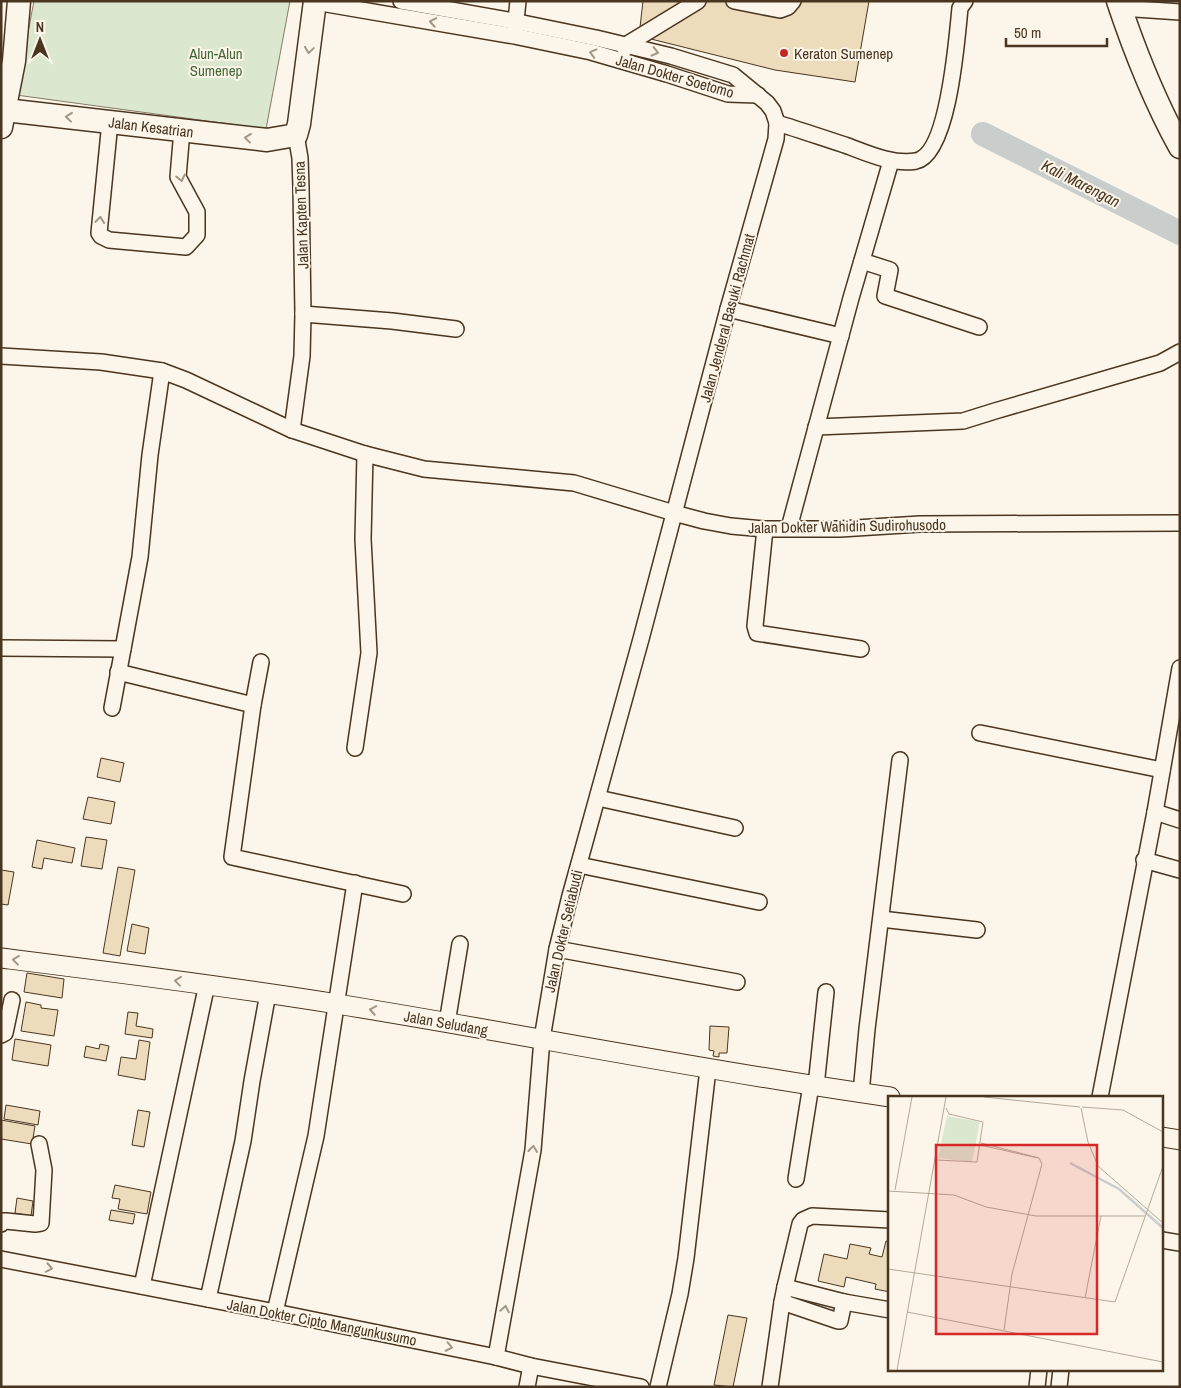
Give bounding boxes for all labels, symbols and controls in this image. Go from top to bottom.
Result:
north arrow [15,15,65,65]
scale bar [1006,15,1107,47]
one-way arrow [429,17,438,27]
text: N [36,18,44,36]
text: 50 m [1014,22,1041,43]
park label: Alun-Alun Sumenep [188,43,243,81]
place label: Keraton Sumenep [794,43,893,64]
one-way arrow [304,46,315,54]
one-way arrow [650,47,658,57]
marker: Keraton Sumenep [778,47,790,59]
one-way arrow [589,49,597,59]
street label: Jalan Dokter Soetomo [614,49,737,103]
street label: Jalan Kesatrian [107,111,195,143]
one-way arrow [65,112,73,123]
one-way arrow [243,133,251,144]
water label: Kali Marengan [1038,154,1124,212]
street label: Jalan Kapten Tesna [289,161,313,269]
one-way arrow [175,174,185,183]
one-way arrow [94,216,105,224]
street label: Jalan Jenderal Basuki Rachmat [694,231,760,405]
street label: Jalan Dokter Wahidin Sudirohusodo [748,514,946,538]
street label: Jalan Dokter Setiabudi [539,868,587,994]
one-way arrow [12,955,20,966]
one-way arrow [173,976,182,986]
one-way arrow [368,1005,377,1015]
street label: Jalan Seludang [402,1005,490,1041]
inset map [888,1096,1164,1370]
one-way arrow [527,1145,538,1153]
one-way arrow [45,1262,54,1272]
street label: Jalan Dokter Cipto Mangunkusumo [225,1293,419,1351]
one-way arrow [499,1305,509,1314]
one-way arrow [444,1342,453,1352]

